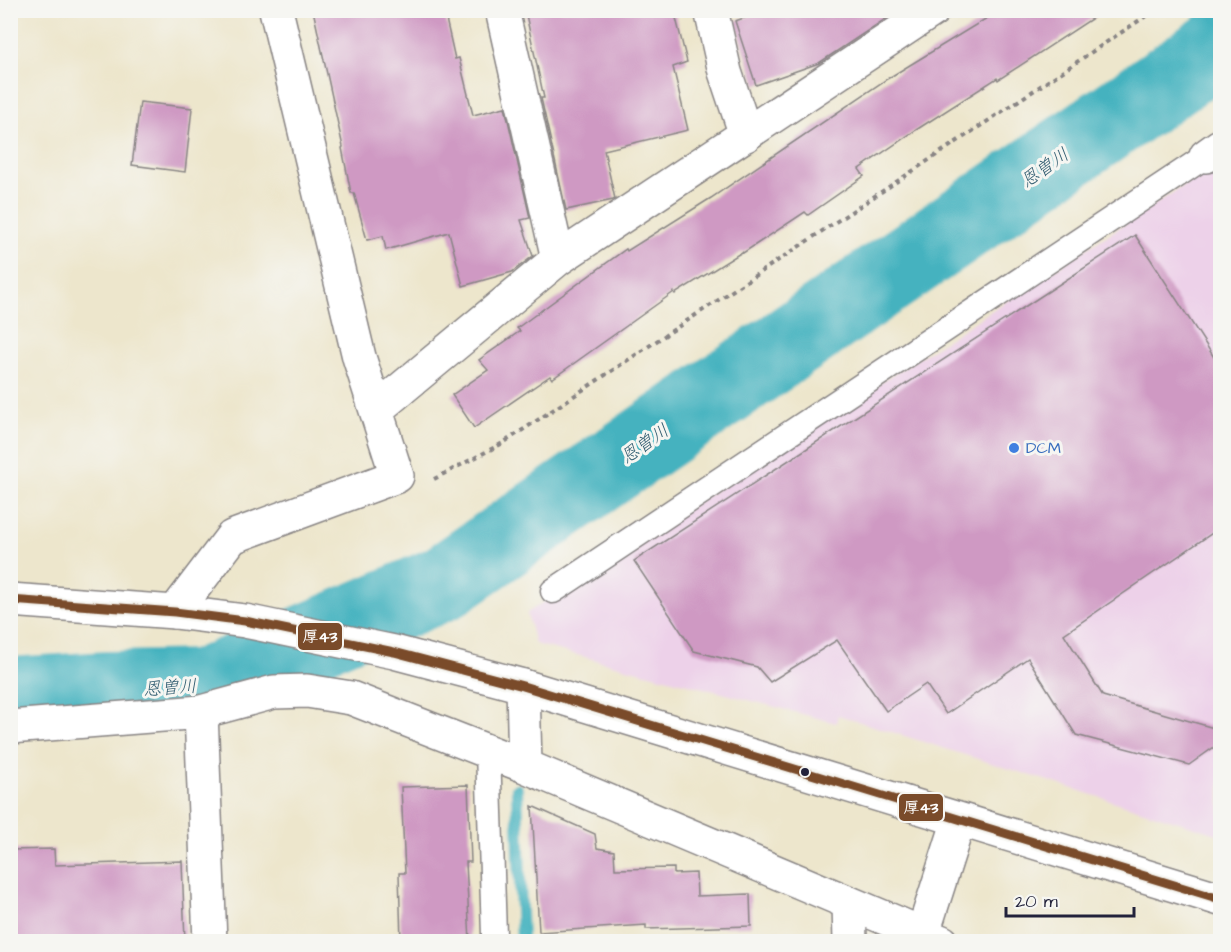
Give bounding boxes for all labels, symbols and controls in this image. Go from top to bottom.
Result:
water label: 恩曽川 [1016,142,1074,194]
water label: 恩曽川 [616,418,674,470]
place label: DCM [1026,437,1061,459]
marker: DCM [1007,441,1021,455]
line badge: 厚43 [297,622,343,651]
text: 厚43 [302,626,338,648]
water label: 恩曽川 [142,674,198,702]
unlabelled marker [799,766,811,778]
line badge: 厚43 [898,793,944,822]
text: 厚43 [903,797,939,819]
scale bar [1006,880,1134,918]
text: 20 m [1015,889,1058,914]

